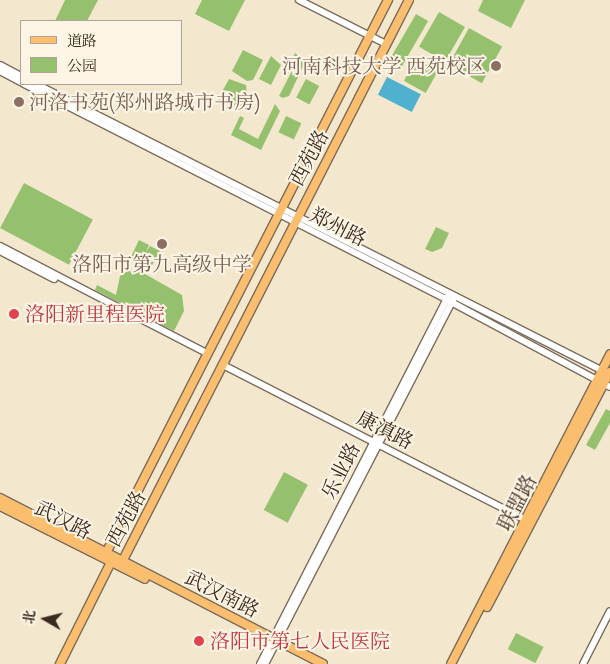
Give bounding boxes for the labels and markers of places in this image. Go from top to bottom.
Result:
place label: 河南科技大学 西苑校区 [282,54,486,78]
marker: 河南科技大学 西苑校区 [490,60,502,72]
place label: 河洛书苑(郑州路城市书房) [29,90,260,114]
marker: 河洛书苑(郑州路城市书房) [13,96,25,108]
marker: 洛阳市第九高级中学 [156,238,168,250]
place label: 洛阳市第九高级中学 [72,252,252,276]
place label: 洛阳新里程医院 [25,302,165,326]
marker: 洛阳新里程医院 [7,307,21,321]
place label: 洛阳市第七人民医院 [210,629,390,653]
marker: 洛阳市第七人民医院 [192,634,206,648]

